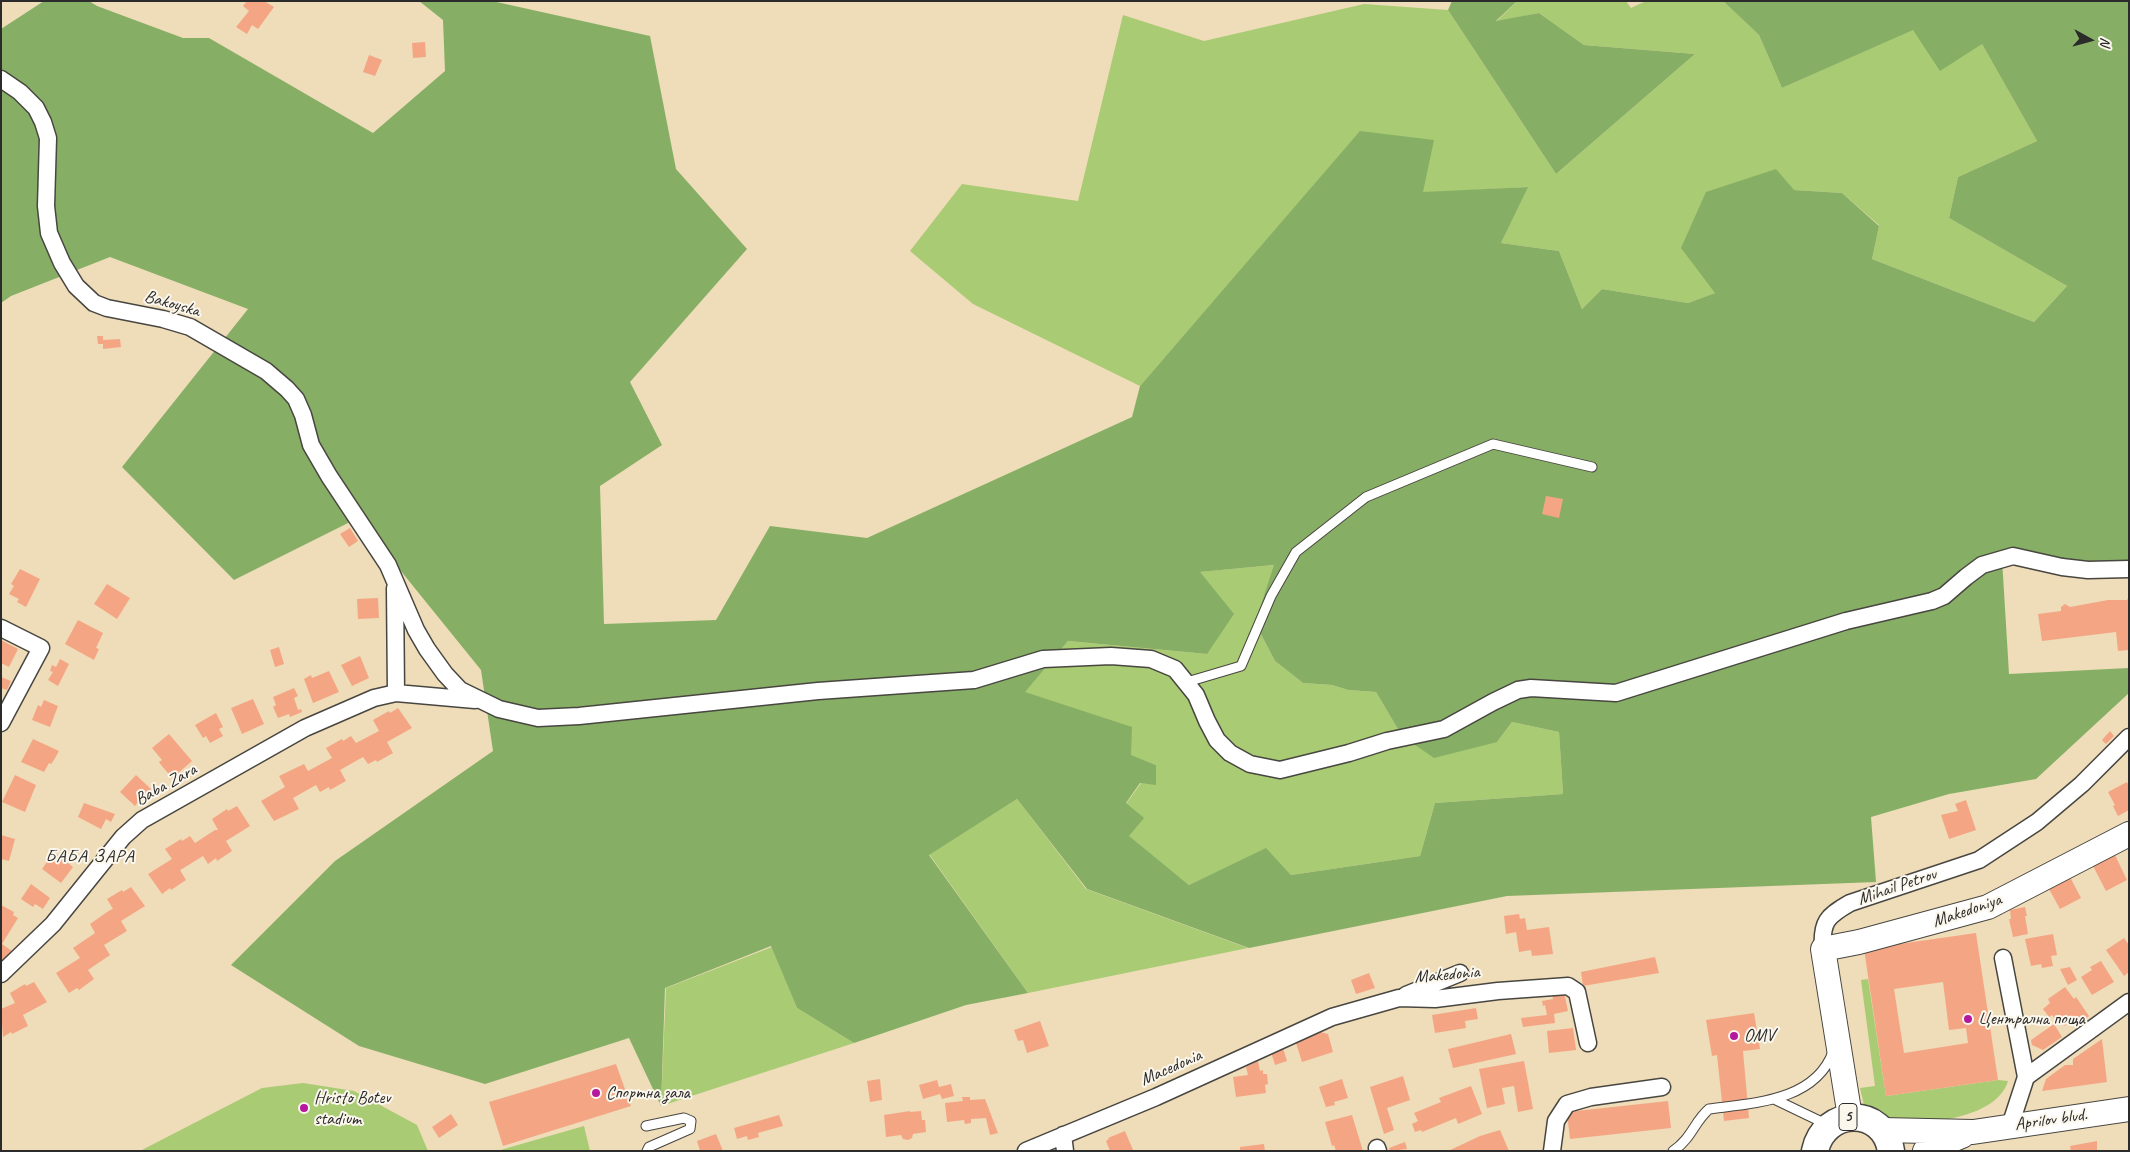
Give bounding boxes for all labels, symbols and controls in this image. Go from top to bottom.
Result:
north arrow [2065,15,2115,65]
text: N [2096,37,2114,47]
street label: Bakoyska [142,286,202,322]
street label: Baba Zara [131,759,201,811]
district label: БАБА ЗАРА [43,846,137,868]
street label: Mihail Petrov [1855,864,1939,910]
street label: Makedoniya [1930,889,2004,933]
street label: Makedonia [1414,961,1480,989]
place label: Централна поща [1978,1008,2085,1030]
marker: Централна поща [1962,1013,1974,1025]
place label: OMV [1744,1025,1775,1047]
marker: OMV [1728,1030,1740,1042]
street label: Macedonia [1137,1045,1205,1091]
place label: Спортна зала [606,1082,690,1104]
place label: Hristo Botev stadium [314,1087,390,1130]
marker: Спортна зала [590,1087,602,1099]
marker: Hristo Botev stadium [298,1102,310,1114]
road number: 5 [1839,1104,1857,1130]
street label: Aprilov blvd. [2013,1104,2089,1136]

